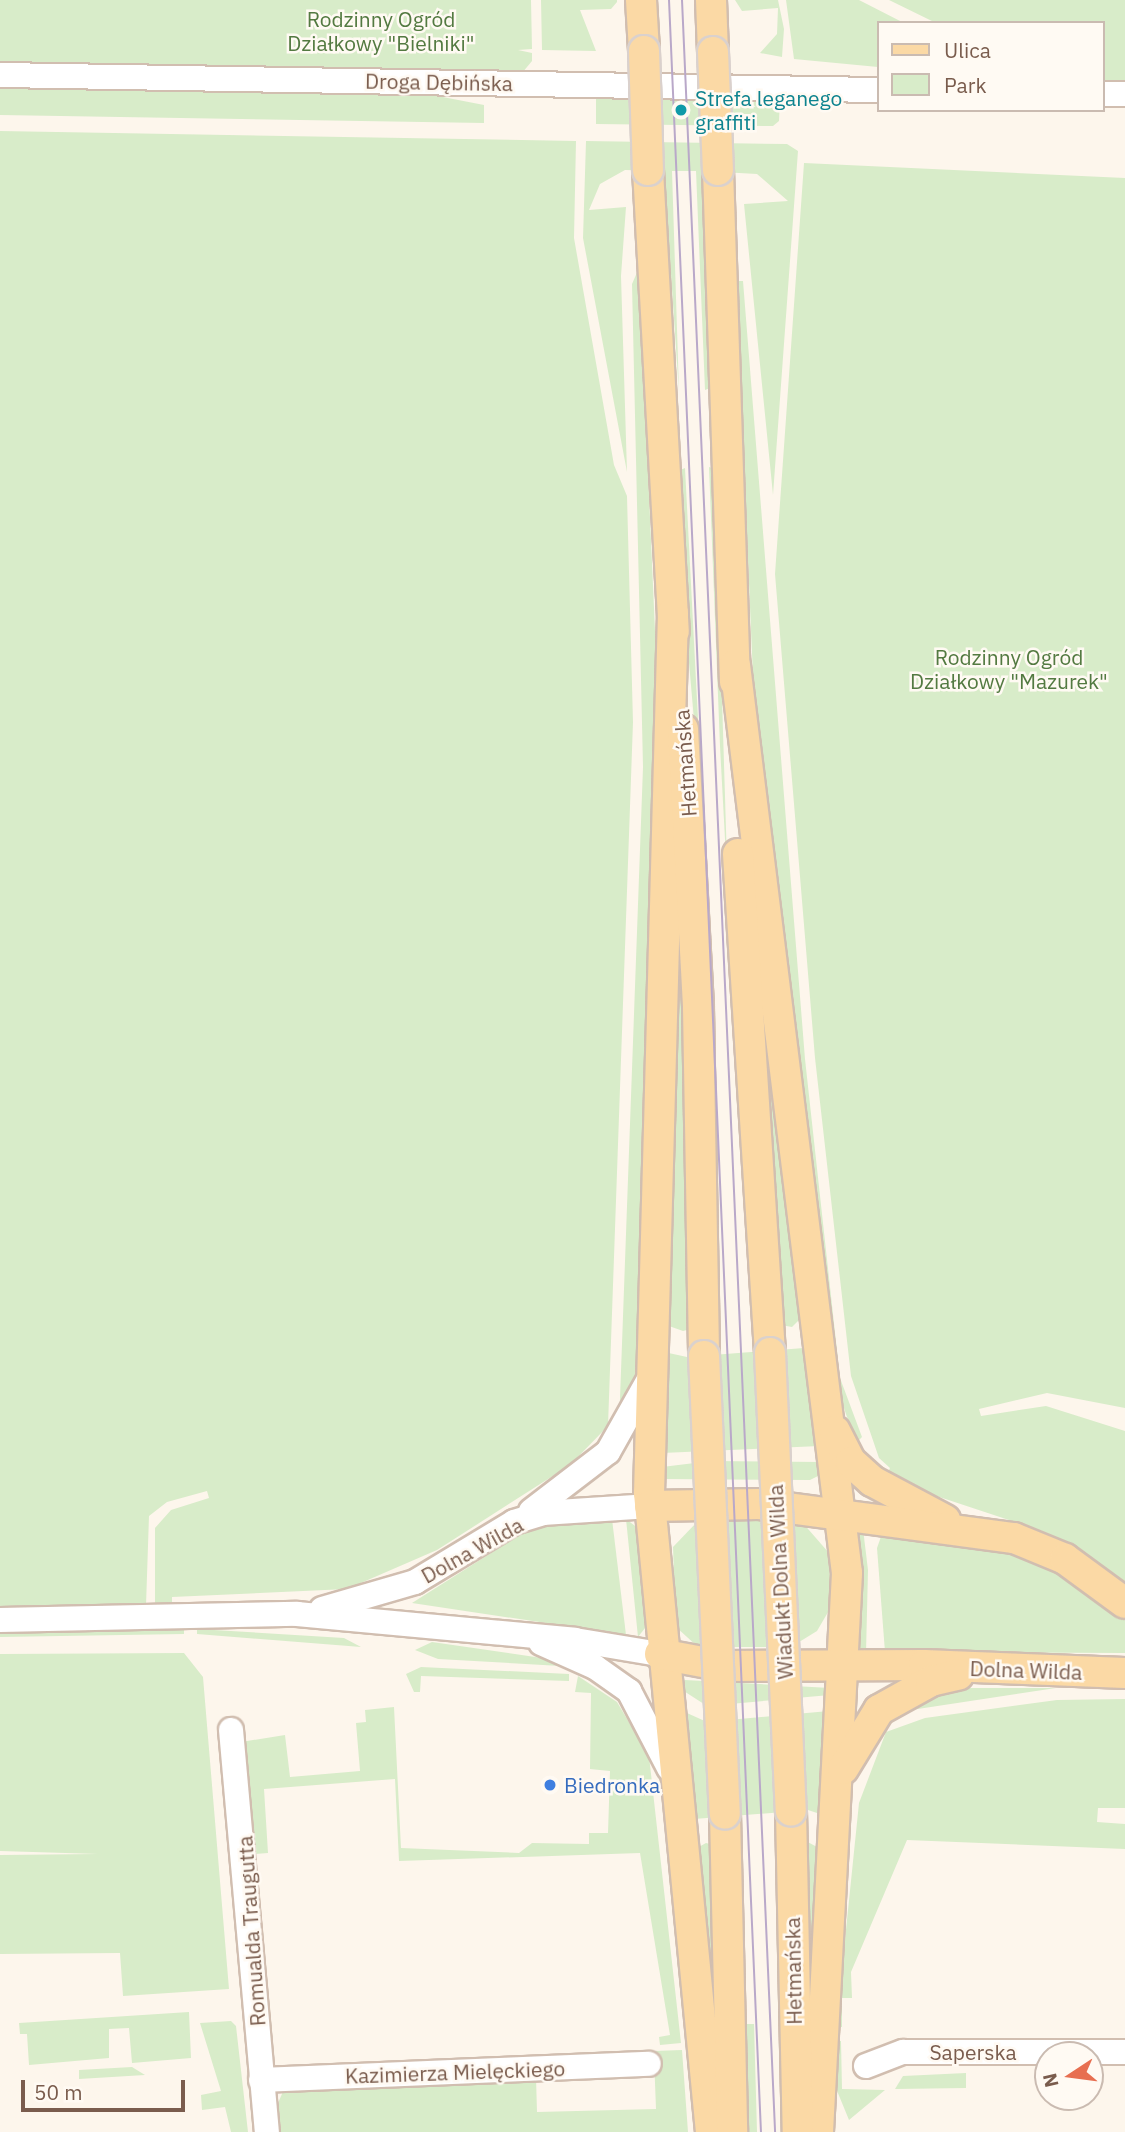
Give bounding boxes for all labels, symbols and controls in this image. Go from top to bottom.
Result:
park label: Rodzinny Ogród Działkowy "Bielniki" [287,6,475,56]
legend [876,21,1104,112]
text: Ulica [944,36,991,64]
street label: Droga Dębińska [365,68,513,96]
text: Park [944,71,987,99]
place label: Strefa leganego graffiti [695,85,842,135]
marker: Strefa leganego graffiti [673,102,689,118]
park label: Rodzinny Ogród Działkowy "Mazurek" [910,644,1108,694]
street label: Hetmańska [669,708,701,818]
street label: Wiadukt Dolna Wilda [762,1484,798,1680]
street label: Dolna Wilda [417,1512,527,1588]
street label: Dolna Wilda [969,1655,1083,1685]
place label: Biedronka [564,1772,660,1798]
marker: Biedronka [542,1777,558,1793]
street label: Romualda Traugutta [232,1835,270,2027]
street label: Hetmańska [779,1917,807,2025]
street label: Saperska [929,2039,1017,2065]
north arrow [1034,2041,1104,2111]
street label: Kazimierza Mielęckiego [345,2056,565,2088]
scale bar [24,2066,189,2110]
text: N [1037,2071,1064,2090]
text: 50 m [34,2078,83,2106]

